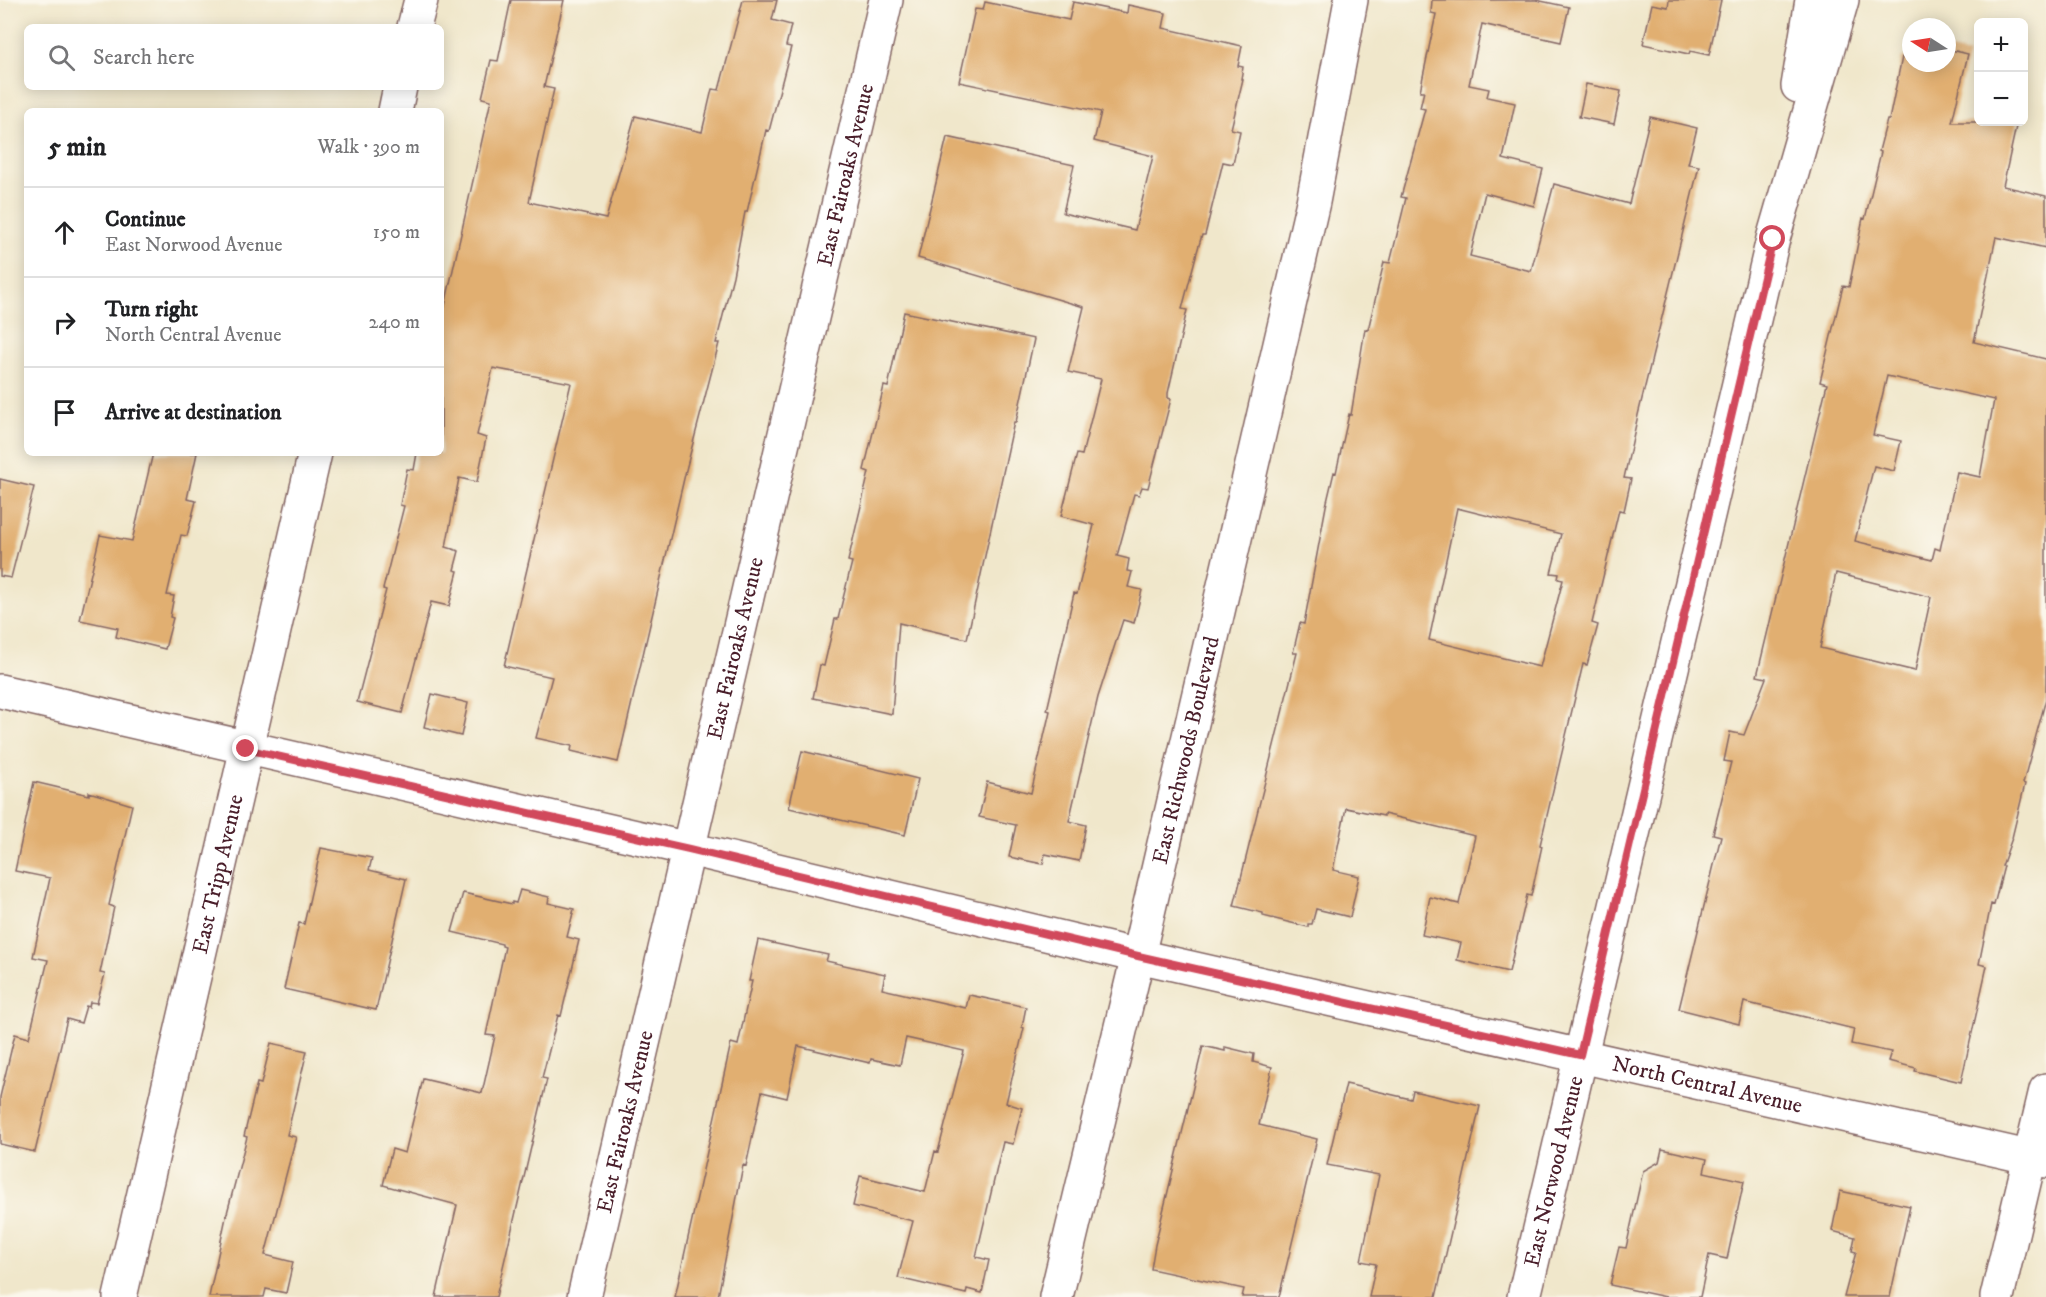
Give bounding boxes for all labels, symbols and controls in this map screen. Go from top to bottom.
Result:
north arrow [1902,18,1956,72]
map controls [1974,18,2028,126]
button: + [1974,18,2028,72]
search box [24,24,444,90]
icon: search [45,41,78,74]
text: Search here [93,44,195,71]
button: − [1974,72,2028,126]
street label: East Fairoaks Avenue [811,81,880,269]
text: 5 min [48,131,106,164]
text: Walk · 390 m [318,135,420,160]
text: Continue [105,206,186,233]
icon: ahead [48,216,81,249]
text: 150 m [373,220,420,245]
route start [1759,225,1785,251]
text: East Norwood Avenue [105,233,282,258]
text: Turn right [105,296,198,323]
icon: right [48,306,81,339]
text: 240 m [369,310,420,335]
text: North Central Avenue [105,323,282,348]
icon: arrive [48,396,81,429]
text: Arrive at destination [105,399,282,426]
street label: East Fairoaks Avenue [701,554,769,742]
street label: East Richwoods Boulevard [1146,634,1225,867]
route end [232,735,258,761]
street label: East Tripp Avenue [186,792,249,956]
street label: East Fairoaks Avenue [591,1028,659,1216]
street label: North Central Avenue [1609,1050,1805,1119]
street label: East Norwood Avenue [1518,1073,1589,1270]

